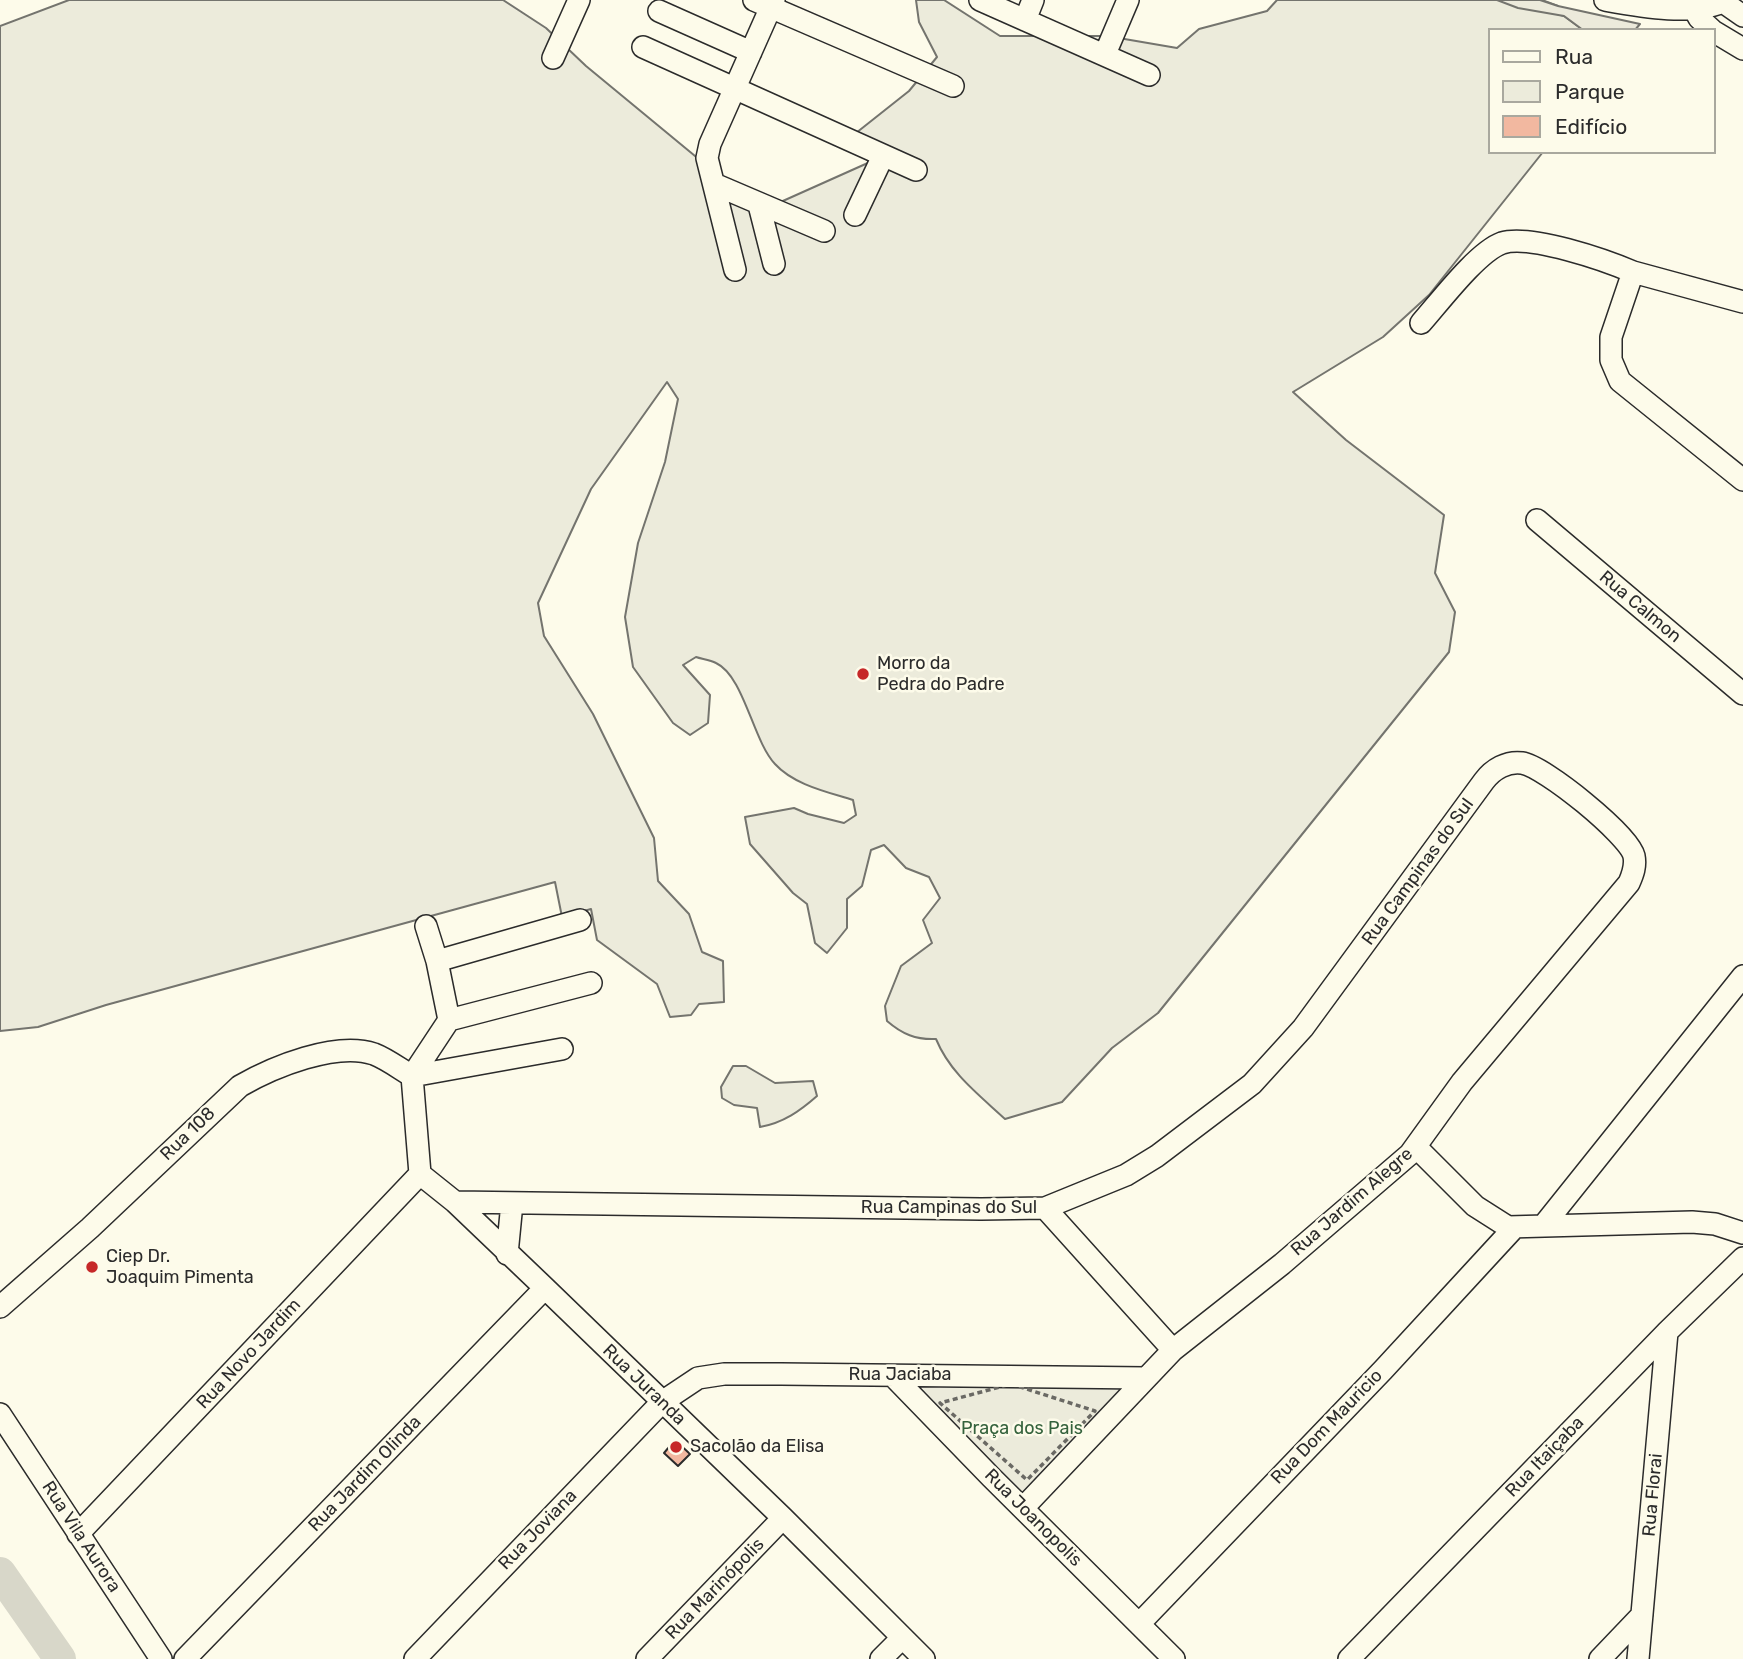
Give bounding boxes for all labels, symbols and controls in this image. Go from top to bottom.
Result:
legend [1488,28,1715,154]
text: Rua [1555,44,1593,69]
text: Parque [1555,79,1625,104]
text: Edifício [1555,114,1627,139]
street label: Rua Calmon [1595,566,1685,648]
place label: Morro da Pedra do Padre [877,653,1004,696]
marker: Morro da Pedra do Padre [855,666,871,682]
street label: Rua Campinas do Sul [1357,794,1479,950]
street label: Rua 108 [156,1103,220,1165]
street label: Rua Jardim Alegre [1287,1143,1417,1261]
street label: Rua Campinas do Sul [861,1197,1037,1219]
place label: Ciep Dr. Joaquim Pimenta [106,1246,254,1288]
marker: Ciep Dr. Joaquim Pimenta [84,1259,100,1275]
street label: Rua Novo Jardim [192,1294,306,1414]
street label: Rua Juranda [598,1340,690,1430]
street label: Rua Jaciaba [848,1364,952,1386]
street label: Rua Dom Mauricio [1267,1365,1387,1489]
street label: Rua Jardim Olinda [304,1412,426,1536]
street label: Rua Itaiçaba [1501,1412,1589,1502]
park label: Praça dos Pais [961,1418,1083,1440]
place label: Sacolão da Elisa [690,1436,824,1458]
marker: Sacolão da Elisa [668,1439,684,1455]
street label: Rua Florai [1639,1453,1667,1537]
street label: Rua Joanopolis [980,1465,1086,1571]
street label: Rua Vila Aurora [37,1477,125,1597]
street label: Rua Joviana [494,1485,582,1575]
street label: Rua Marinópolis [661,1534,769,1644]

